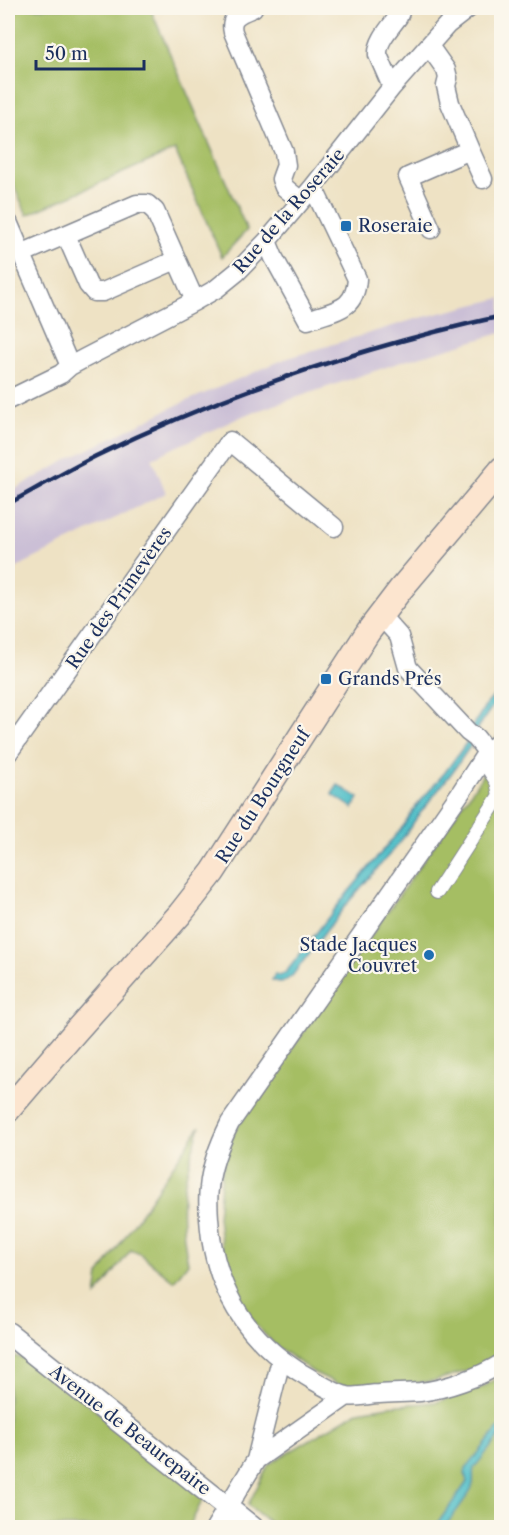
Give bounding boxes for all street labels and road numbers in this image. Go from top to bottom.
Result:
street label: Rue de la Roseraie [229,144,349,278]
street label: Rue des Primevères [62,523,176,673]
street label: Rue du Bourgneuf [211,722,316,868]
street label: Avenue de Beaurepaire [44,1360,215,1500]

